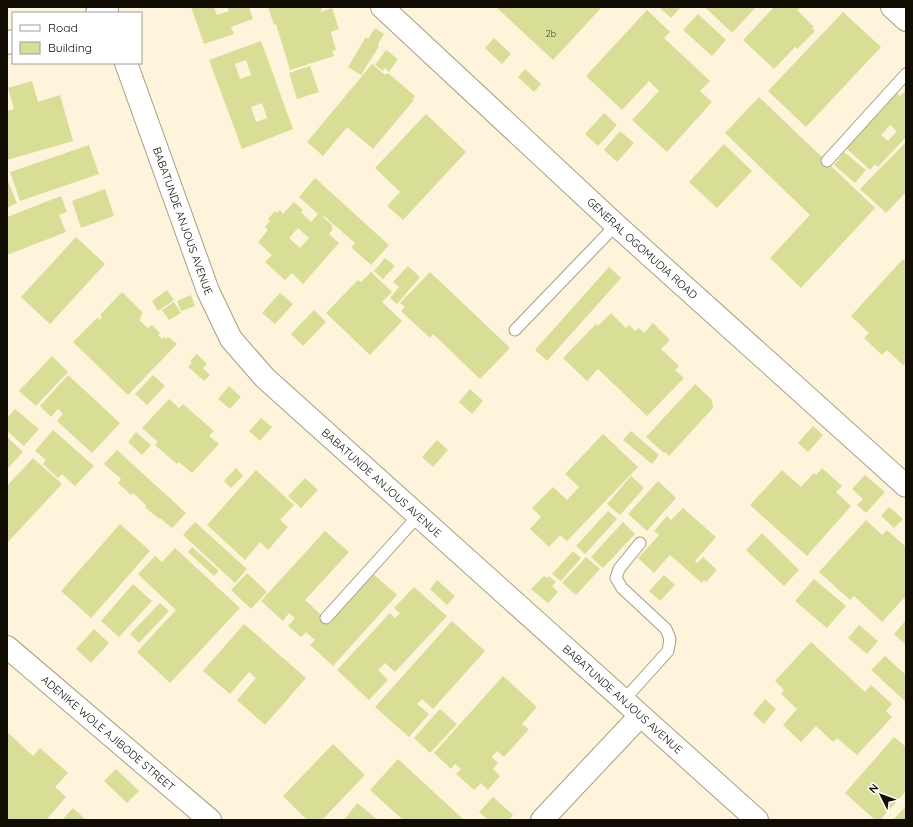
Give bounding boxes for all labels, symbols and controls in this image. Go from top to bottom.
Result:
legend [12,12,142,64]
text: Road [48,20,78,35]
house number: 2b [546,28,557,39]
text: Building [48,40,92,55]
street label: BABATUNDE ANJOUS AVENUE [150,145,216,298]
street label: GENERAL OGOMUDIA ROAD [584,195,701,302]
street label: BABATUNDE ANJOUS AVENUE [319,425,444,540]
street label: BABATUNDE ANJOUS AVENUE [560,642,685,757]
street label: ADENIKE WOLE AJIBODE STREET [39,672,178,794]
north arrow [861,775,901,815]
text: N [866,781,881,796]

